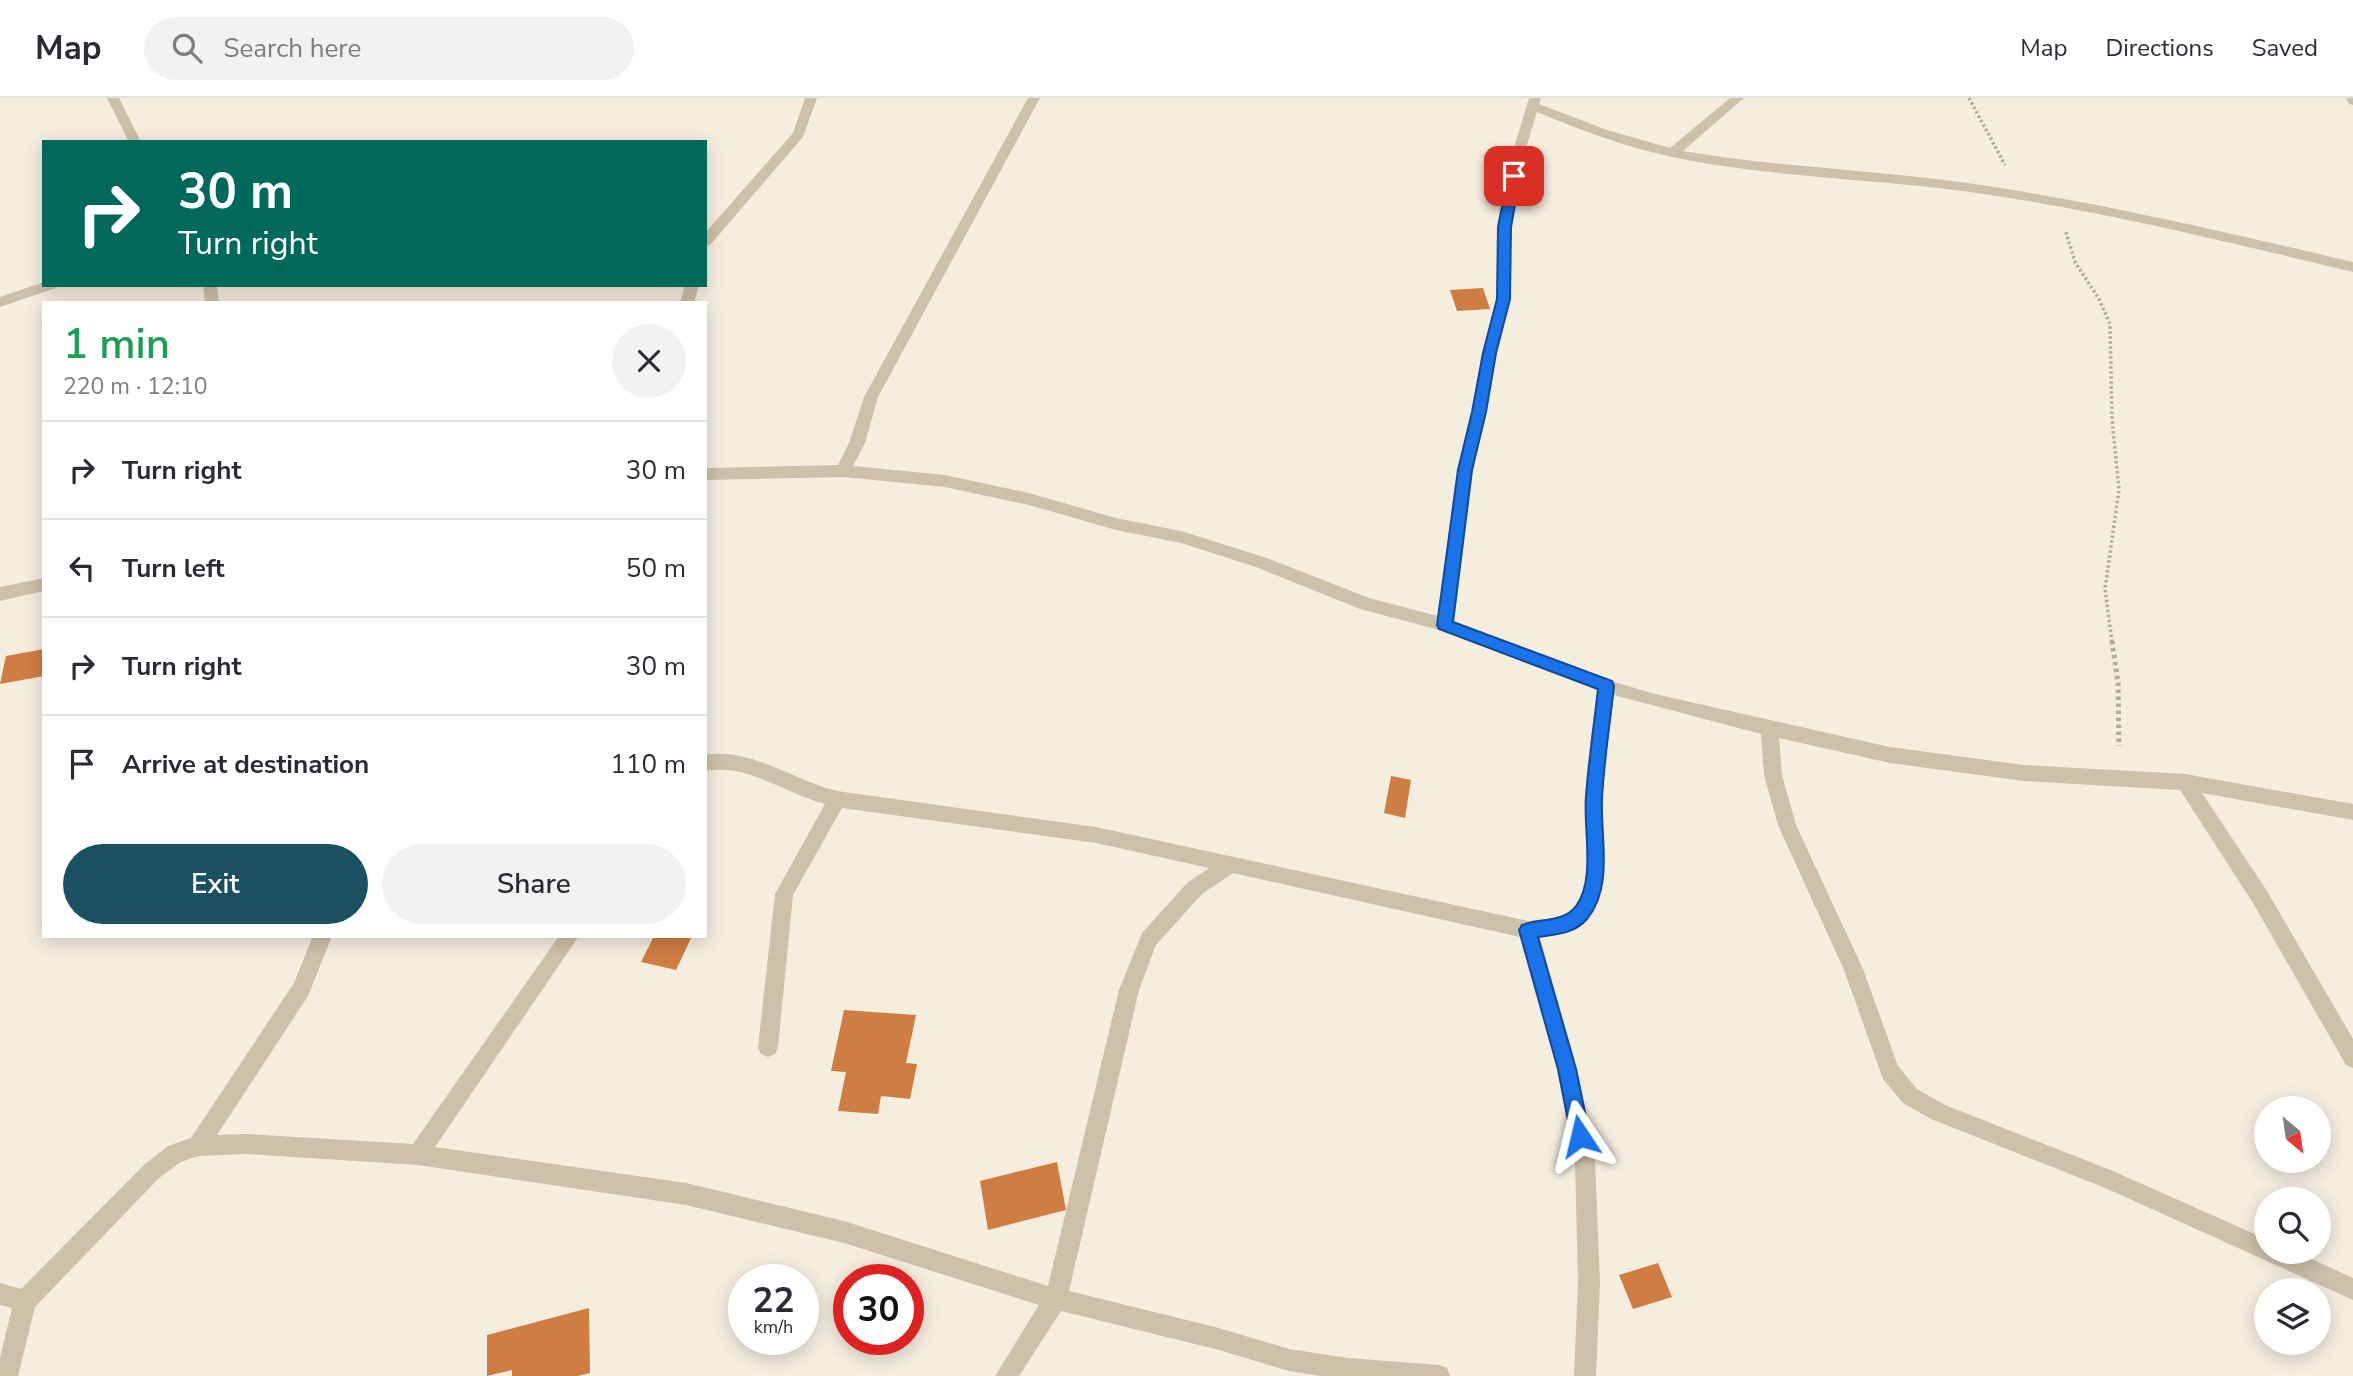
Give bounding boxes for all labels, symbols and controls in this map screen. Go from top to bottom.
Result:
search box [144,17,634,80]
text: Map [35,26,102,71]
icon: search [168,29,206,67]
text: Search here [224,31,361,66]
text: Map [2020,32,2067,64]
text: Directions [2105,32,2214,64]
text: Saved [2252,32,2318,64]
pin [1484,146,1544,206]
icon: arrive [1495,157,1533,195]
text: 30 m [178,158,293,225]
icon: right [63,168,154,259]
text: Turn right [178,222,318,265]
text: 1 min [63,316,170,373]
button: close [612,324,686,398]
text: 220 m · 12:10 [63,371,208,402]
icon: right [63,451,101,489]
text: Turn right [122,453,241,488]
text: 30 m [626,453,686,488]
icon: left [63,549,101,587]
text: Turn left [122,551,225,586]
text: 50 m [626,551,686,586]
icon: right [63,647,101,685]
text: Turn right [122,649,241,684]
text: 30 m [626,649,686,684]
icon: arrive [63,745,101,783]
text: Arrive at destination [122,747,369,782]
text: 110 m [610,747,686,782]
button: Exit [63,844,368,924]
button: Share [382,844,686,924]
north arrow [2254,1096,2331,1172]
map controls [2254,1096,2331,1355]
position arrow [1543,1099,1617,1173]
button: search [2254,1187,2331,1264]
speed limit sign: 30 [833,1264,924,1355]
text: 22 [752,1277,795,1324]
button: layers [2254,1278,2331,1355]
text: km/h [754,1315,793,1339]

